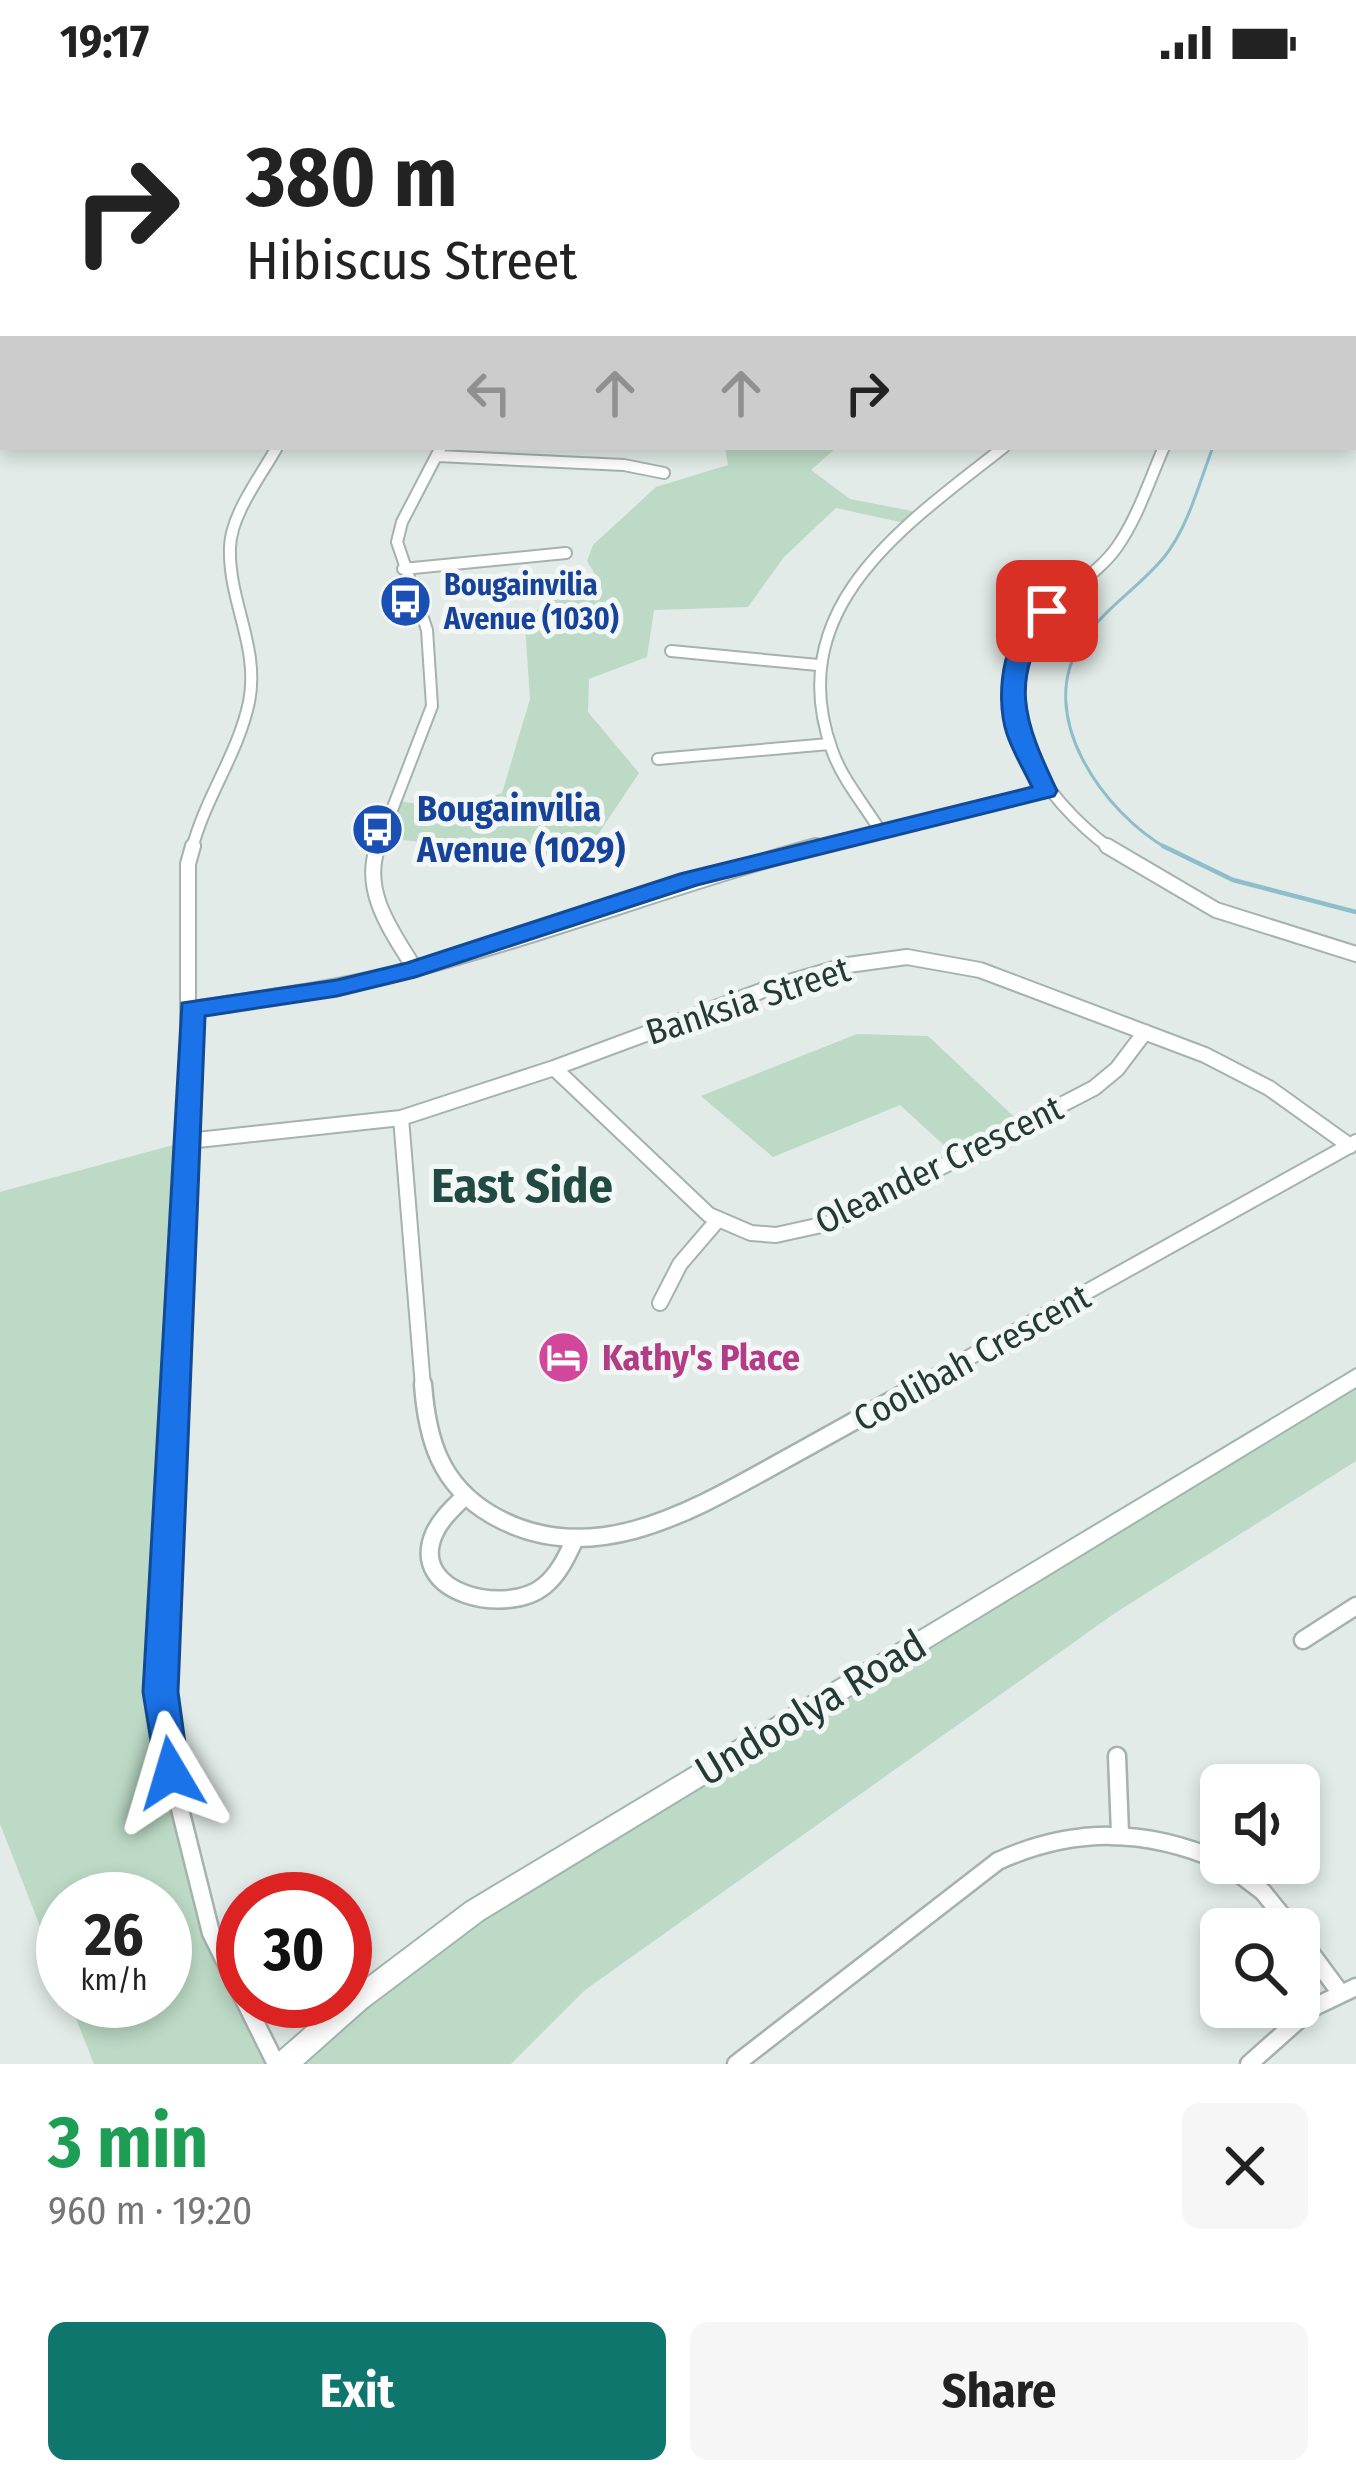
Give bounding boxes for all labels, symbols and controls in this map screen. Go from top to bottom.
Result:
text: 19:17 [60,15,149,69]
text: 380 m [246,127,458,228]
icon: right [48,132,204,288]
text: Hibiscus Street [246,229,577,293]
icon: left [456,360,522,426]
icon: ahead [582,360,648,426]
icon: ahead [708,360,774,426]
icon: right [834,360,900,426]
pin [996,560,1098,662]
place label: Bougainvilia Avenue (1030) [443,567,619,637]
bus stop icon: Bougainvilia Avenue (1030) [377,574,433,630]
icon: arrive [1014,578,1080,644]
place label: Bougainvilia Avenue (1029) [416,787,625,872]
bus stop icon: Bougainvilia Avenue (1029) [350,802,406,858]
street label: Banksia Street [640,947,856,1055]
street label: Oleander Crescent [808,1086,1070,1244]
district label: East Side [431,1157,613,1215]
street label: Coolibah Crescent [846,1275,1098,1441]
hotel icon: Kathy's Place [535,1330,591,1386]
place label: Kathy's Place [602,1336,800,1380]
street label: Undoolya Road [687,1620,935,1796]
position arrow [108,1710,234,1836]
map controls [1200,1764,1320,2028]
button: sound [1200,1764,1320,1884]
speed limit sign: 30 [216,1872,372,2028]
text: 26 [84,1899,144,1971]
button: search [1200,1908,1320,2028]
text: km/h [81,1962,147,1998]
text: 3 min [48,2100,208,2186]
button: close [1182,2103,1308,2229]
text: 960 m · 19:20 [48,2188,252,2234]
button: Exit [48,2322,666,2460]
button: Share [690,2322,1308,2460]

